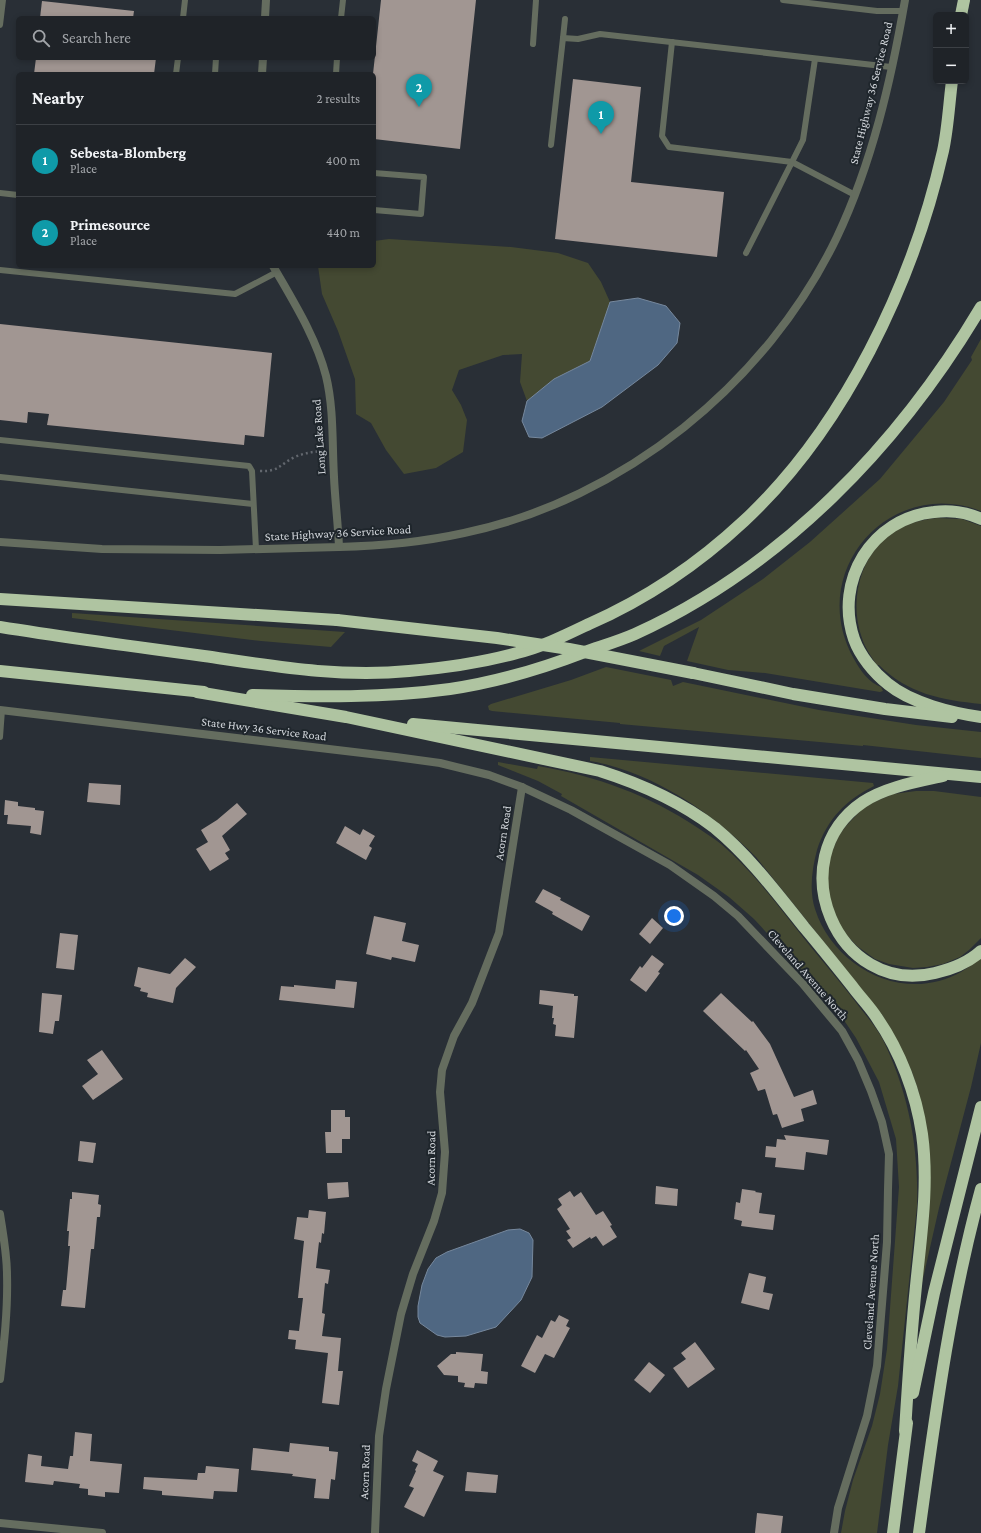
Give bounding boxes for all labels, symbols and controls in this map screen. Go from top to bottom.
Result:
map controls [933,12,969,84]
button: + [933,12,969,48]
search box [16,16,376,60]
street label: State Highway 36 Service Road [846,20,896,166]
icon: search [30,27,52,49]
text: Search here [62,30,131,46]
button: − [933,48,969,84]
pin: 2 [406,74,432,107]
text: Nearby [32,89,84,108]
text: 2 results [317,91,360,106]
pin: 1 [588,101,614,134]
text: Sebesta-Blomberg [70,145,186,161]
text: 1 [43,153,47,168]
text: 400 m [326,153,360,168]
text: Place [70,161,97,176]
text: Primesource [70,217,150,233]
text: 2 [42,225,48,240]
text: 440 m [326,225,360,240]
text: Place [70,233,97,248]
street label: Long Lake Road [309,398,329,475]
street label: State Highway 36 Service Road [265,522,412,544]
street label: State Hwy 36 Service Road [201,714,328,744]
street label: Acorn Road [492,804,514,861]
your location [664,906,684,926]
street label: Cleveland Avenue North [765,927,852,1024]
street label: Acorn Road [424,1130,438,1186]
street label: Cleveland Avenue North [860,1233,882,1350]
street label: Acorn Road [357,1444,373,1500]

